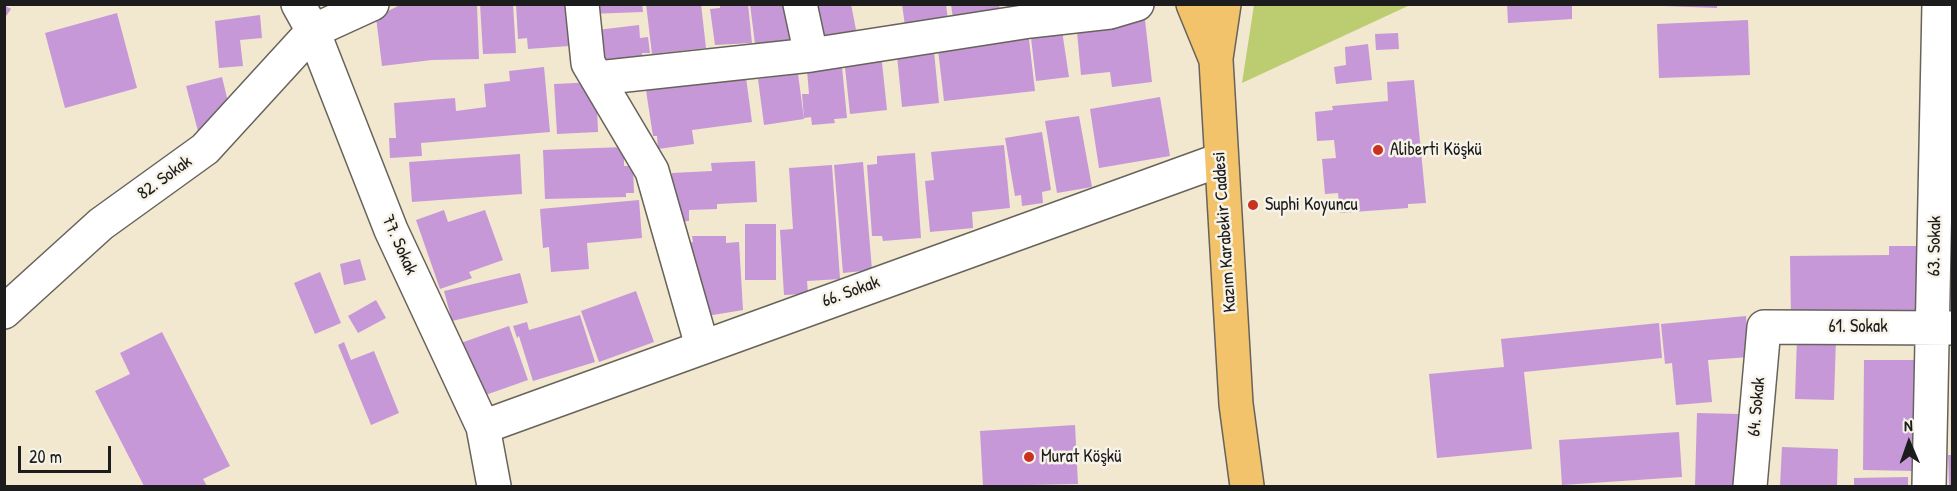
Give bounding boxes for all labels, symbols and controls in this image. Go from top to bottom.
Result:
place label: Aliberti Köşkü [1390,139,1482,161]
marker: Aliberti Köşkü [1371,143,1385,157]
street label: 82. Sokak [134,151,196,205]
street label: Kazım Karabekir Caddesi [1209,151,1241,313]
place label: Suphi Koyuncu [1265,194,1358,216]
marker: Suphi Koyuncu [1246,198,1260,212]
street label: 77. Sokak [376,212,422,278]
street label: 63. Sokak [1924,215,1946,277]
street label: 66. Sokak [819,272,883,312]
street label: 61. Sokak [1828,316,1888,338]
street label: 64. Sokak [1744,376,1770,438]
north arrow [1879,413,1939,473]
text: N [1904,414,1913,436]
scale bar [21,434,114,472]
text: 20 m [29,444,62,469]
place label: Murat Köşkü [1041,446,1121,468]
marker: Murat Köşkü [1022,450,1036,464]

